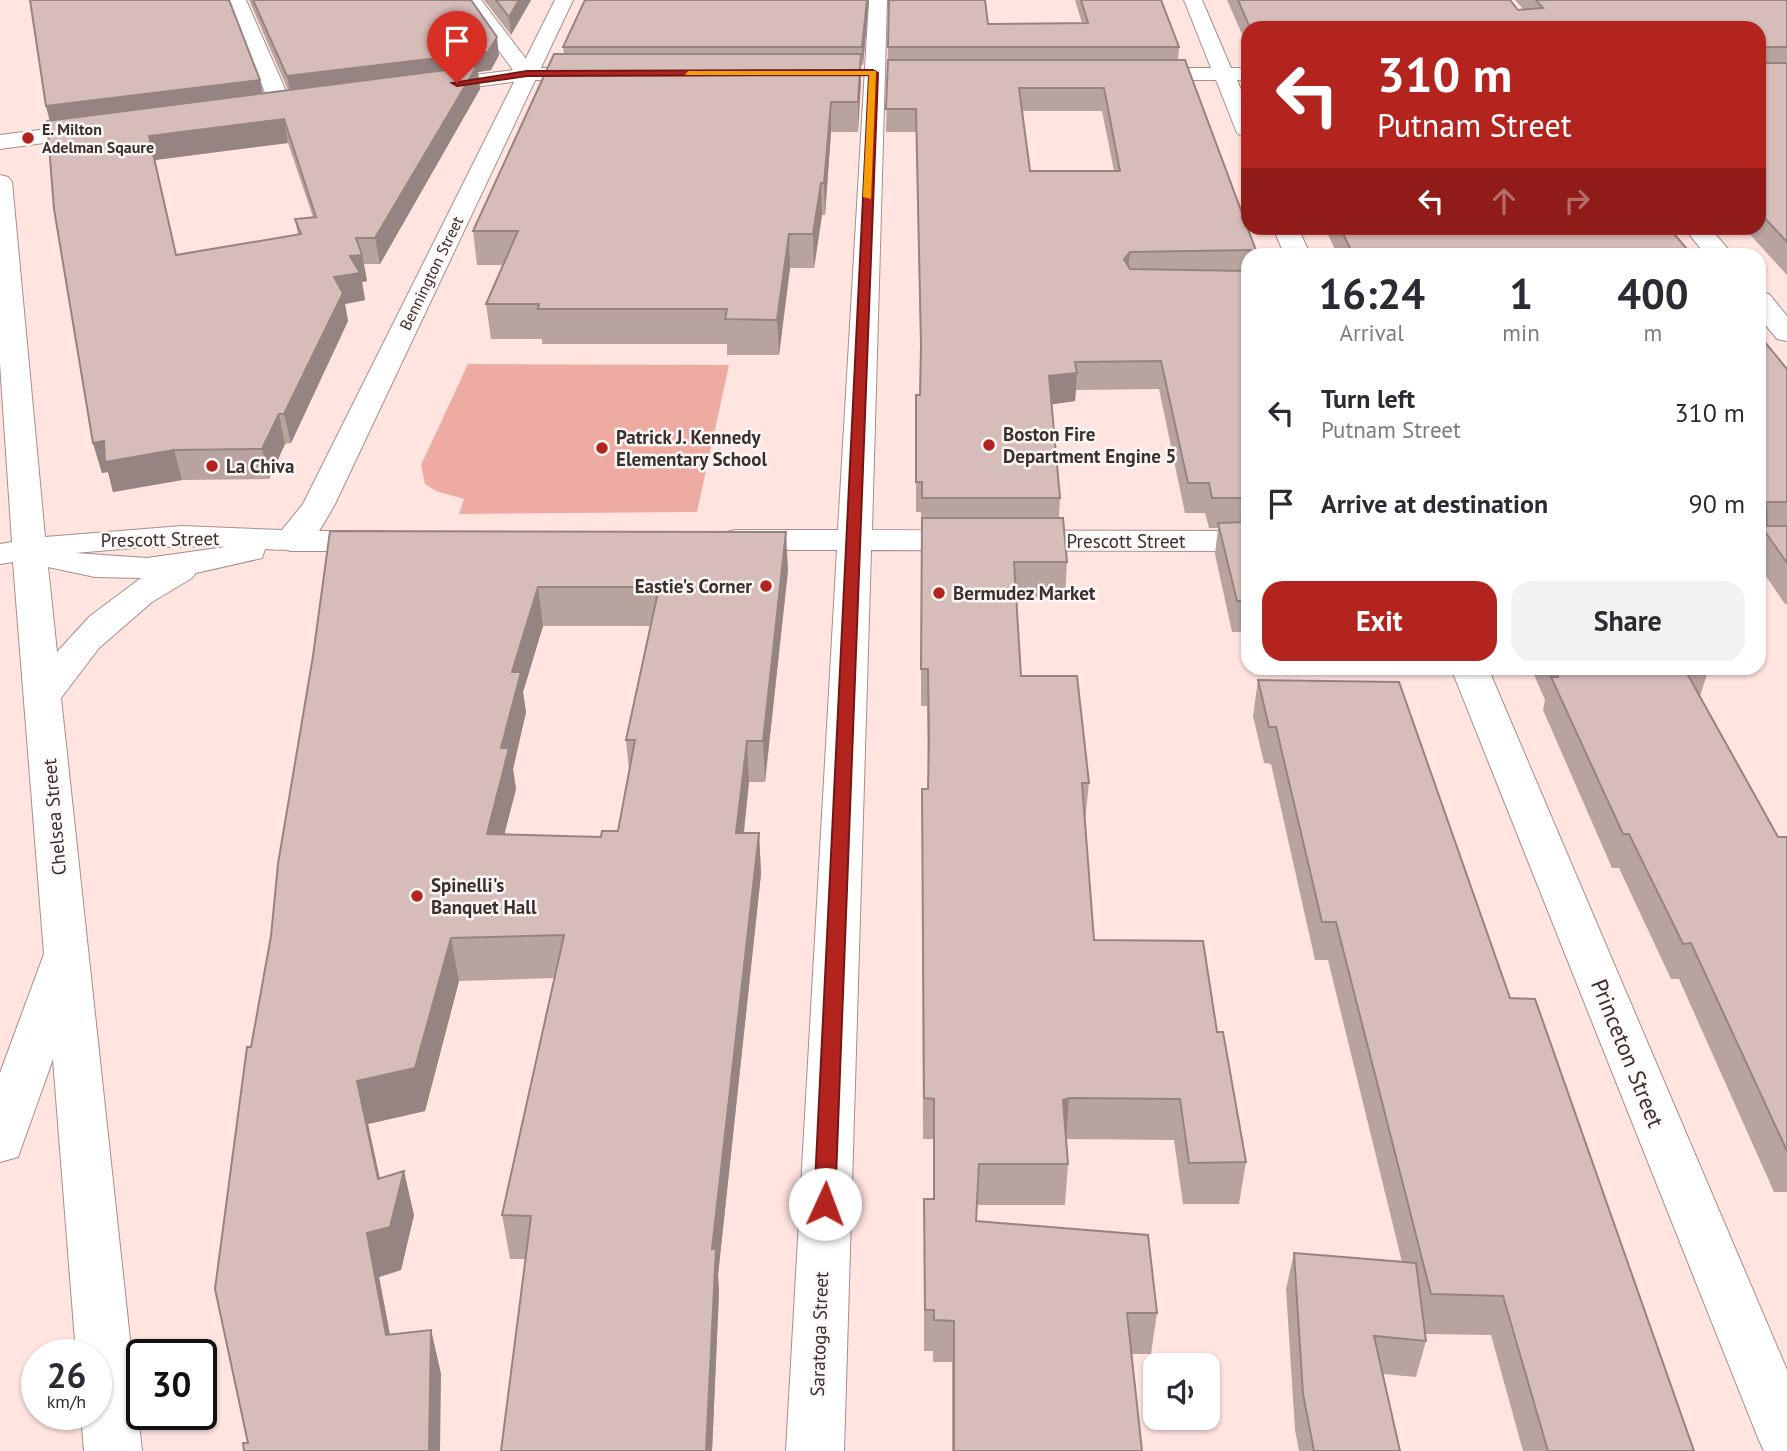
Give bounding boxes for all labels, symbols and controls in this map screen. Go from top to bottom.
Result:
pin [427,11,487,83]
icon: arrive [438,22,476,60]
text: 310 m [1377,42,1512,106]
icon: left [1262,49,1353,140]
text: Putnam Street [1377,104,1572,146]
place label: E. Milton Adelman Sqaure [42,119,154,157]
marker: E. Milton Adelman Sqaure [20,130,36,146]
icon: left [1412,182,1450,220]
icon: ahead [1485,182,1523,220]
icon: right [1558,182,1596,220]
street label: Bennington Street [395,212,467,333]
text: 16:24 [1318,266,1425,321]
text: 1 [1509,266,1533,321]
text: 400 [1617,266,1689,321]
text: Arrival [1339,318,1404,347]
text: min [1502,318,1540,347]
text: m [1644,318,1662,347]
text: Turn left [1321,382,1415,415]
icon: left [1262,394,1300,432]
text: 310 m [1674,396,1745,429]
text: Putnam Street [1321,415,1461,444]
place label: Boston Fire Department Engine 5 [1003,422,1176,468]
place label: Patrick J. Kennedy Elementary School [616,425,767,471]
marker: Boston Fire Department Engine 5 [981,437,997,453]
marker: Patrick J. Kennedy Elementary School [594,440,610,456]
place label: La Chiva [226,454,294,478]
marker: La Chiva [204,458,220,474]
icon: arrive [1262,485,1300,523]
text: Arrive at destination [1321,487,1548,520]
text: 90 m [1689,487,1745,520]
street label: Prescott Street [100,526,220,552]
street label: Prescott Street [1067,529,1186,553]
place label: Eastie's Corner [635,574,752,598]
marker: Eastie's Corner [758,578,774,594]
place label: Bermudez Market [953,581,1096,605]
button: Exit [1262,581,1497,661]
button: Share [1511,581,1745,661]
marker: Bermudez Market [931,585,947,601]
street label: Chelsea Street [37,757,71,876]
place label: Spinelli's Banquet Hall [431,873,537,919]
marker: Spinelli's Banquet Hall [409,888,425,904]
street label: Princeton Street [1585,975,1671,1132]
position arrow [788,1167,862,1241]
street label: Saratoga Street [805,1271,833,1397]
speed limit sign: 30 [126,1339,217,1430]
text: 26 [47,1352,86,1398]
map controls [1143,1353,1220,1430]
button: sound [1143,1353,1220,1430]
text: km/h [47,1390,86,1413]

